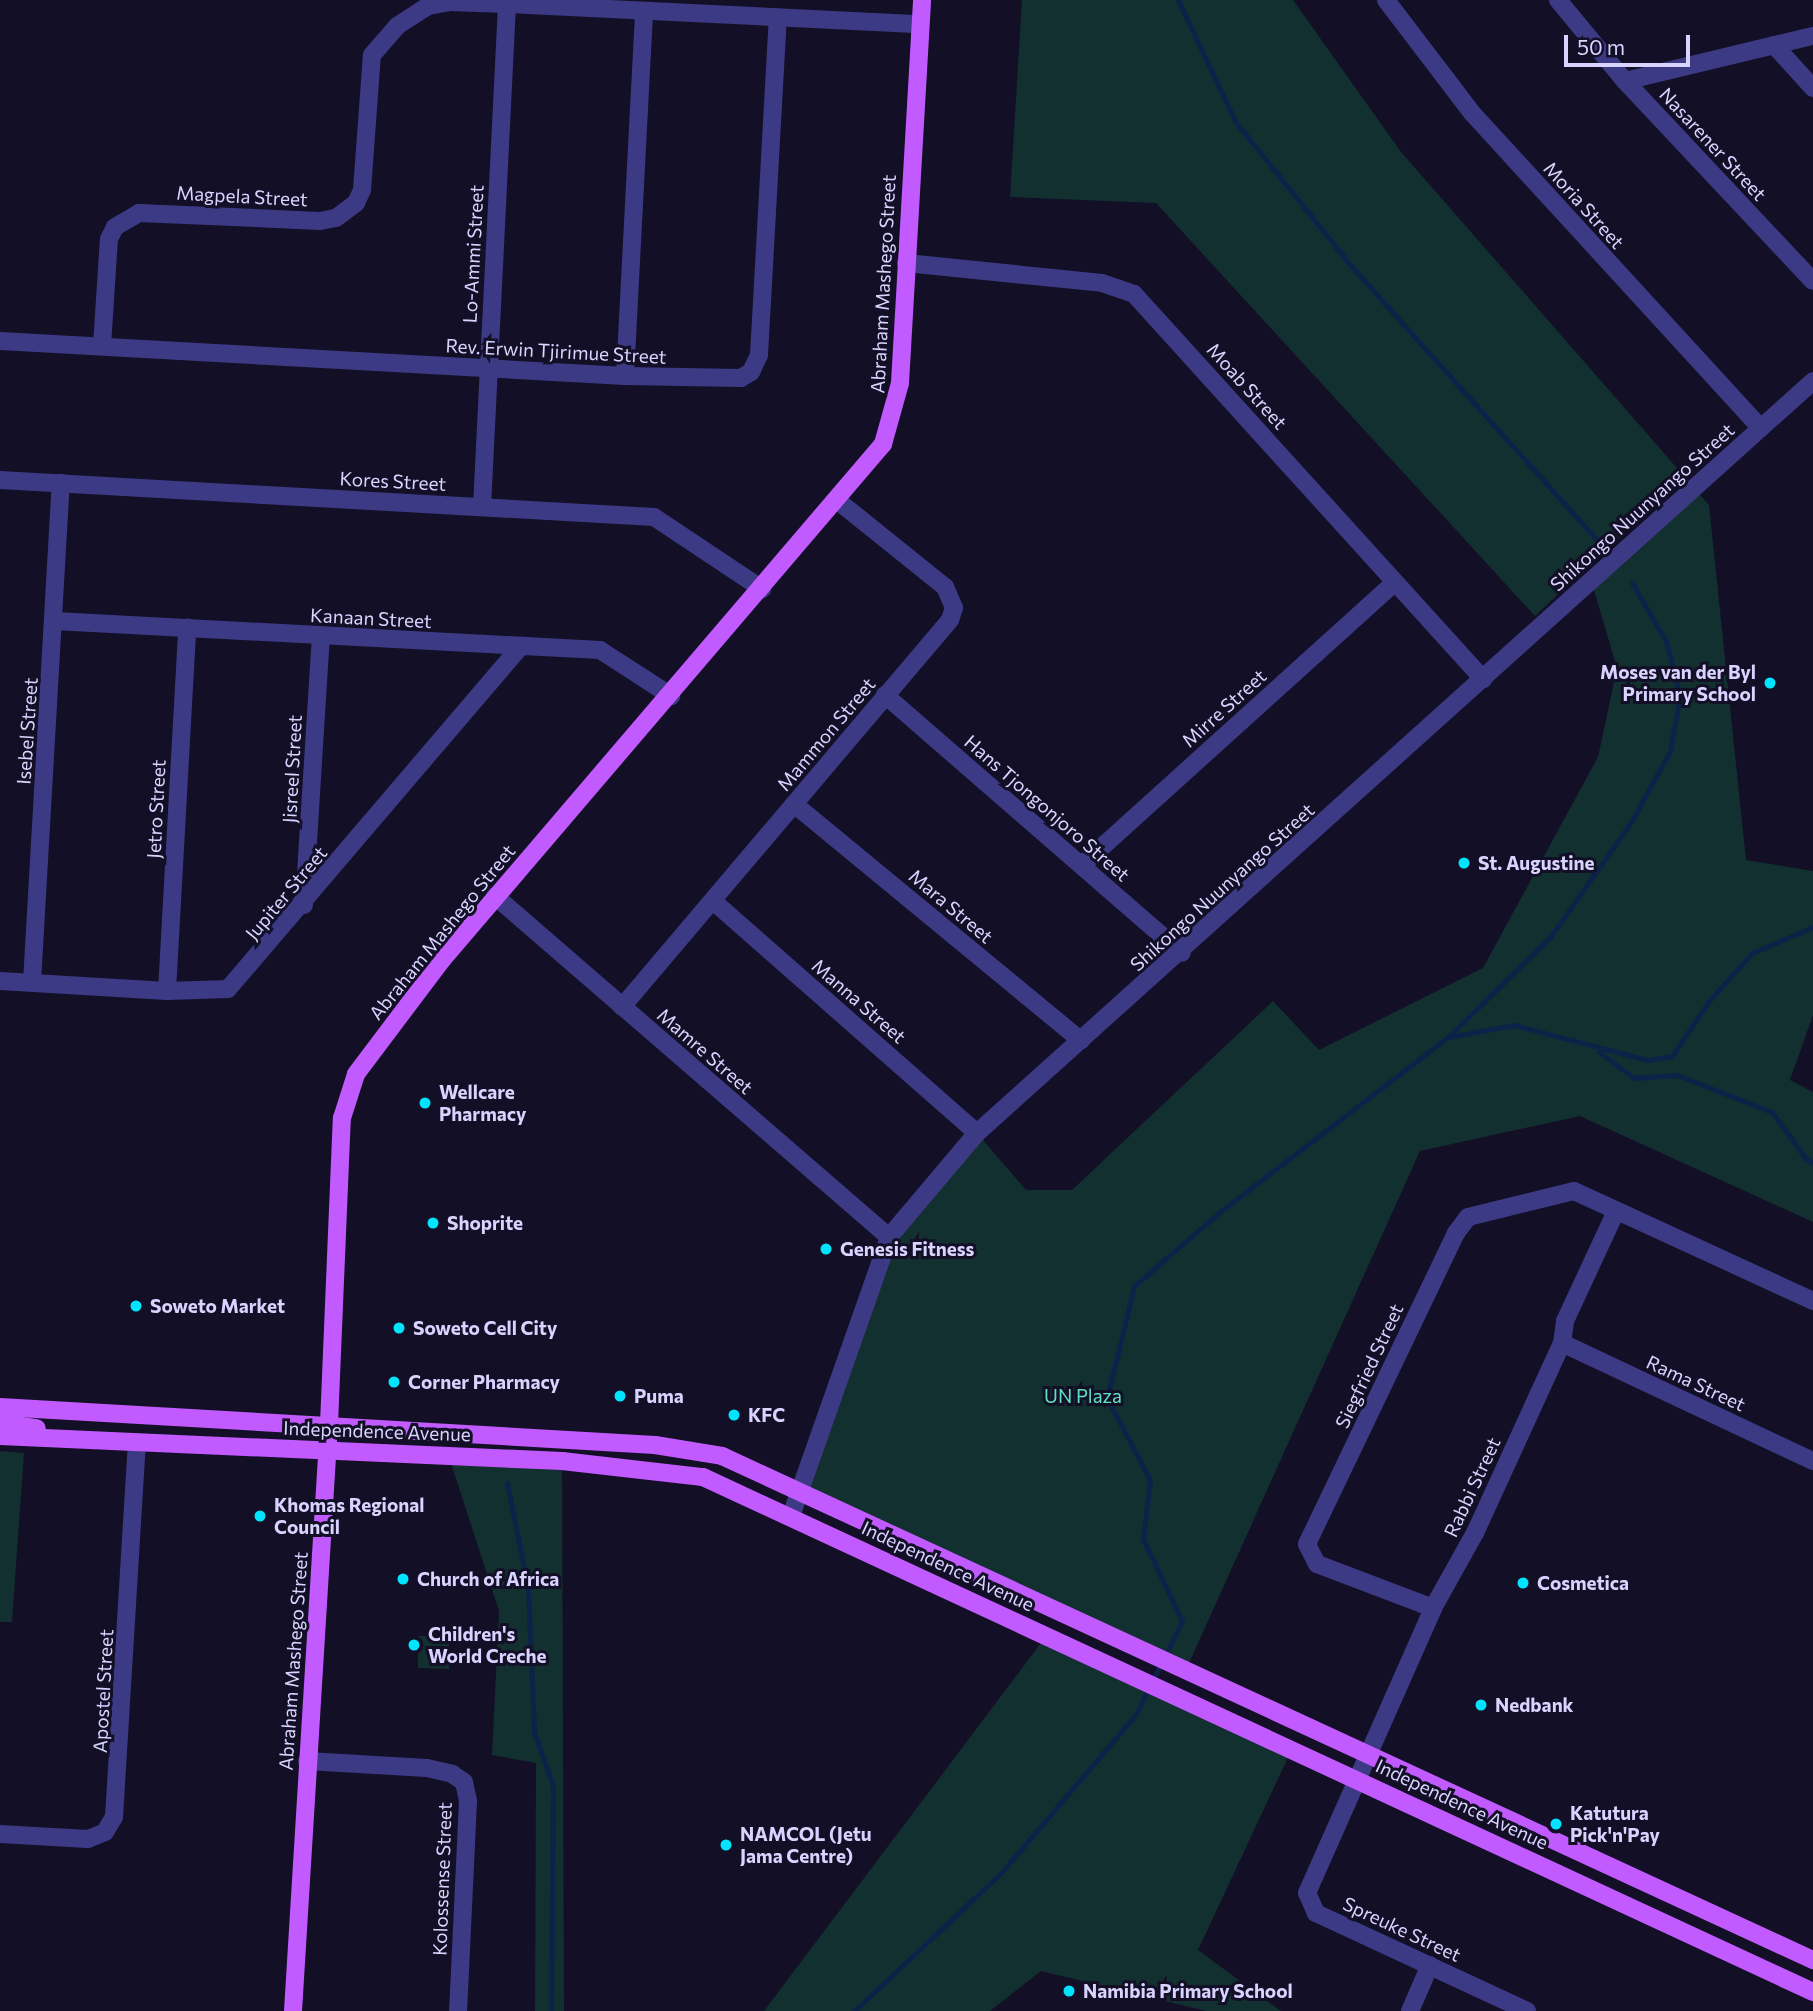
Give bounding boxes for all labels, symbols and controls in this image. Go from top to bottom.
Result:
scale bar [1568,21,1694,65]
text: 50 m [1577,34,1625,59]
street label: Nasarener Street [1655,83,1771,205]
street label: Moria Street [1539,157,1629,253]
street label: Abraham Mashego Street [866,174,900,394]
street label: Magpela Street [176,181,308,211]
street label: Lo-Ammi Street [458,184,488,324]
street label: Rev. Erwin Tjirimue Street [445,334,667,368]
street label: Moab Street [1202,338,1292,434]
street label: Shikongo Nuunyango Street [1545,418,1739,596]
street label: Kores Street [339,467,447,495]
street label: Kanaan Street [310,603,432,633]
place label: Moses van der Byl Primary School [1600,661,1756,705]
street label: Mirre Street [1177,664,1271,752]
street label: Mammon Street [772,673,880,795]
marker: Moses van der Byl Primary School [1762,675,1778,691]
street label: Isebel Street [12,677,42,785]
street label: Jisreel Street [278,714,306,824]
street label: Hans Tjongonjoro Street [960,730,1134,886]
street label: Jetro Street [142,759,170,859]
street label: Shikongo Nuunyango Street [1125,798,1319,976]
street label: Abraham Mashego Street [364,840,520,1024]
street label: Jupiter Street [240,842,332,944]
place label: St. Augustine [1478,852,1595,874]
marker: St. Augustine [1456,855,1472,871]
street label: Mara Street [904,864,998,948]
street label: Manna Street [807,954,911,1048]
street label: Mamre Street [653,1003,757,1099]
place label: Wellcare Pharmacy [439,1081,526,1125]
marker: Wellcare Pharmacy [417,1095,433,1111]
place label: Shoprite [447,1212,523,1234]
marker: Shoprite [425,1215,441,1231]
place label: Genesis Fitness [840,1238,974,1260]
marker: Genesis Fitness [818,1241,834,1257]
place label: Soweto Market [150,1295,285,1317]
marker: Soweto Market [128,1298,144,1314]
street label: Siegfried Street [1330,1300,1408,1432]
place label: Soweto Cell City [413,1317,557,1339]
marker: Soweto Cell City [391,1320,407,1336]
street label: Rama Street [1643,1350,1749,1416]
place label: Corner Pharmacy [408,1371,560,1393]
marker: Corner Pharmacy [386,1374,402,1390]
place label: Puma [634,1385,684,1407]
park label: UN Plaza [1044,1385,1122,1407]
marker: Puma [612,1388,628,1404]
place label: KFC [748,1404,785,1426]
marker: KFC [726,1407,742,1423]
street label: Independence Avenue [283,1416,471,1446]
street label: Rabbi Street [1439,1434,1505,1540]
place label: Khomas Regional Council [274,1494,424,1538]
marker: Khomas Regional Council [252,1508,268,1524]
street label: Independence Avenue [858,1516,1038,1616]
street label: Abraham Mashego Street [274,1551,312,1771]
place label: Church of Africa [417,1568,559,1590]
marker: Church of Africa [395,1571,411,1587]
place label: Cosmetica [1537,1572,1629,1594]
marker: Cosmetica [1515,1575,1531,1591]
place label: Children's World Creche [428,1623,546,1667]
street label: Apostel Street [88,1629,118,1753]
marker: Children's World Creche [406,1637,422,1653]
place label: Nedbank [1495,1694,1574,1716]
marker: Nedbank [1473,1697,1489,1713]
street label: Independence Avenue [1372,1754,1552,1854]
street label: Kolossense Street [428,1802,456,1956]
place label: Katutura Pick'n'Pay [1570,1802,1660,1846]
marker: Katutura Pick'n'Pay [1548,1816,1564,1832]
place label: NAMCOL (Jetu Jama Centre) [740,1823,872,1867]
marker: NAMCOL (Jetu Jama Centre) [718,1837,734,1853]
street label: Spreuke Street [1339,1892,1465,1966]
place label: Namibia Primary School [1083,1980,1293,2002]
marker: Namibia Primary School [1061,1983,1077,1999]

